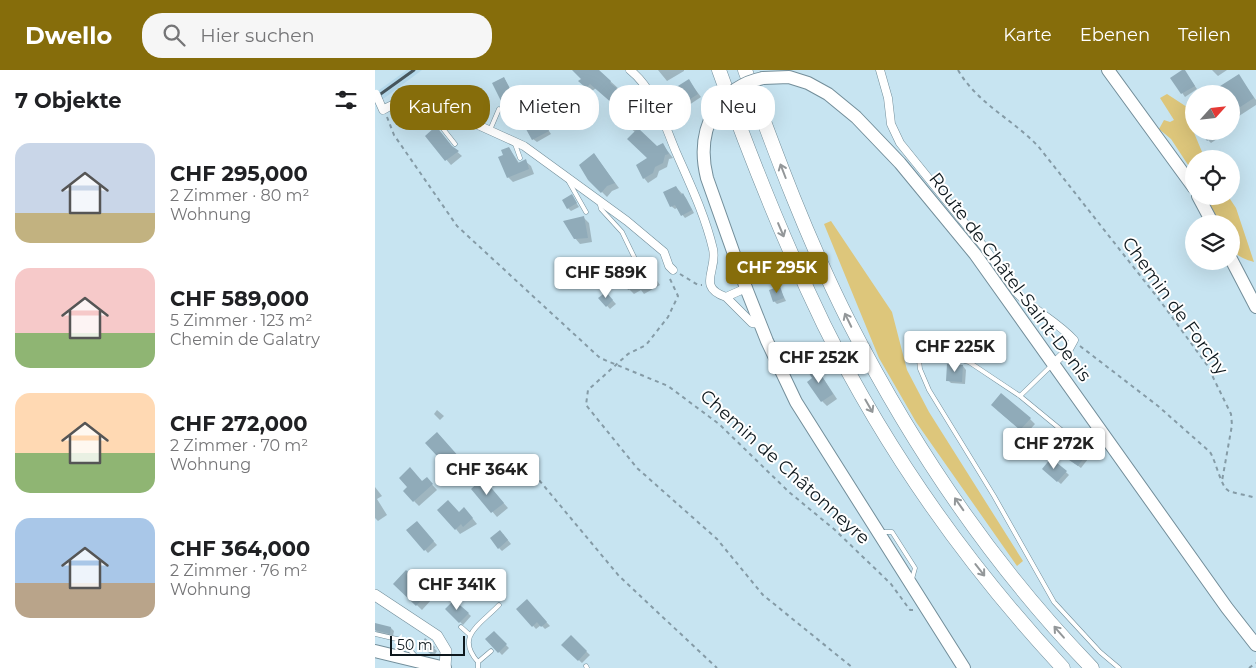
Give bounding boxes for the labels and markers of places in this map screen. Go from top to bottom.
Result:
pin: CHF 295K [725,252,829,294]
pin: CHF 589K [554,256,658,299]
pin: CHF 225K [903,330,1007,373]
pin: CHF 252K [767,342,871,384]
pin: CHF 272K [1002,428,1106,470]
pin: CHF 364K [435,454,539,496]
pin: CHF 341K [405,568,509,611]

